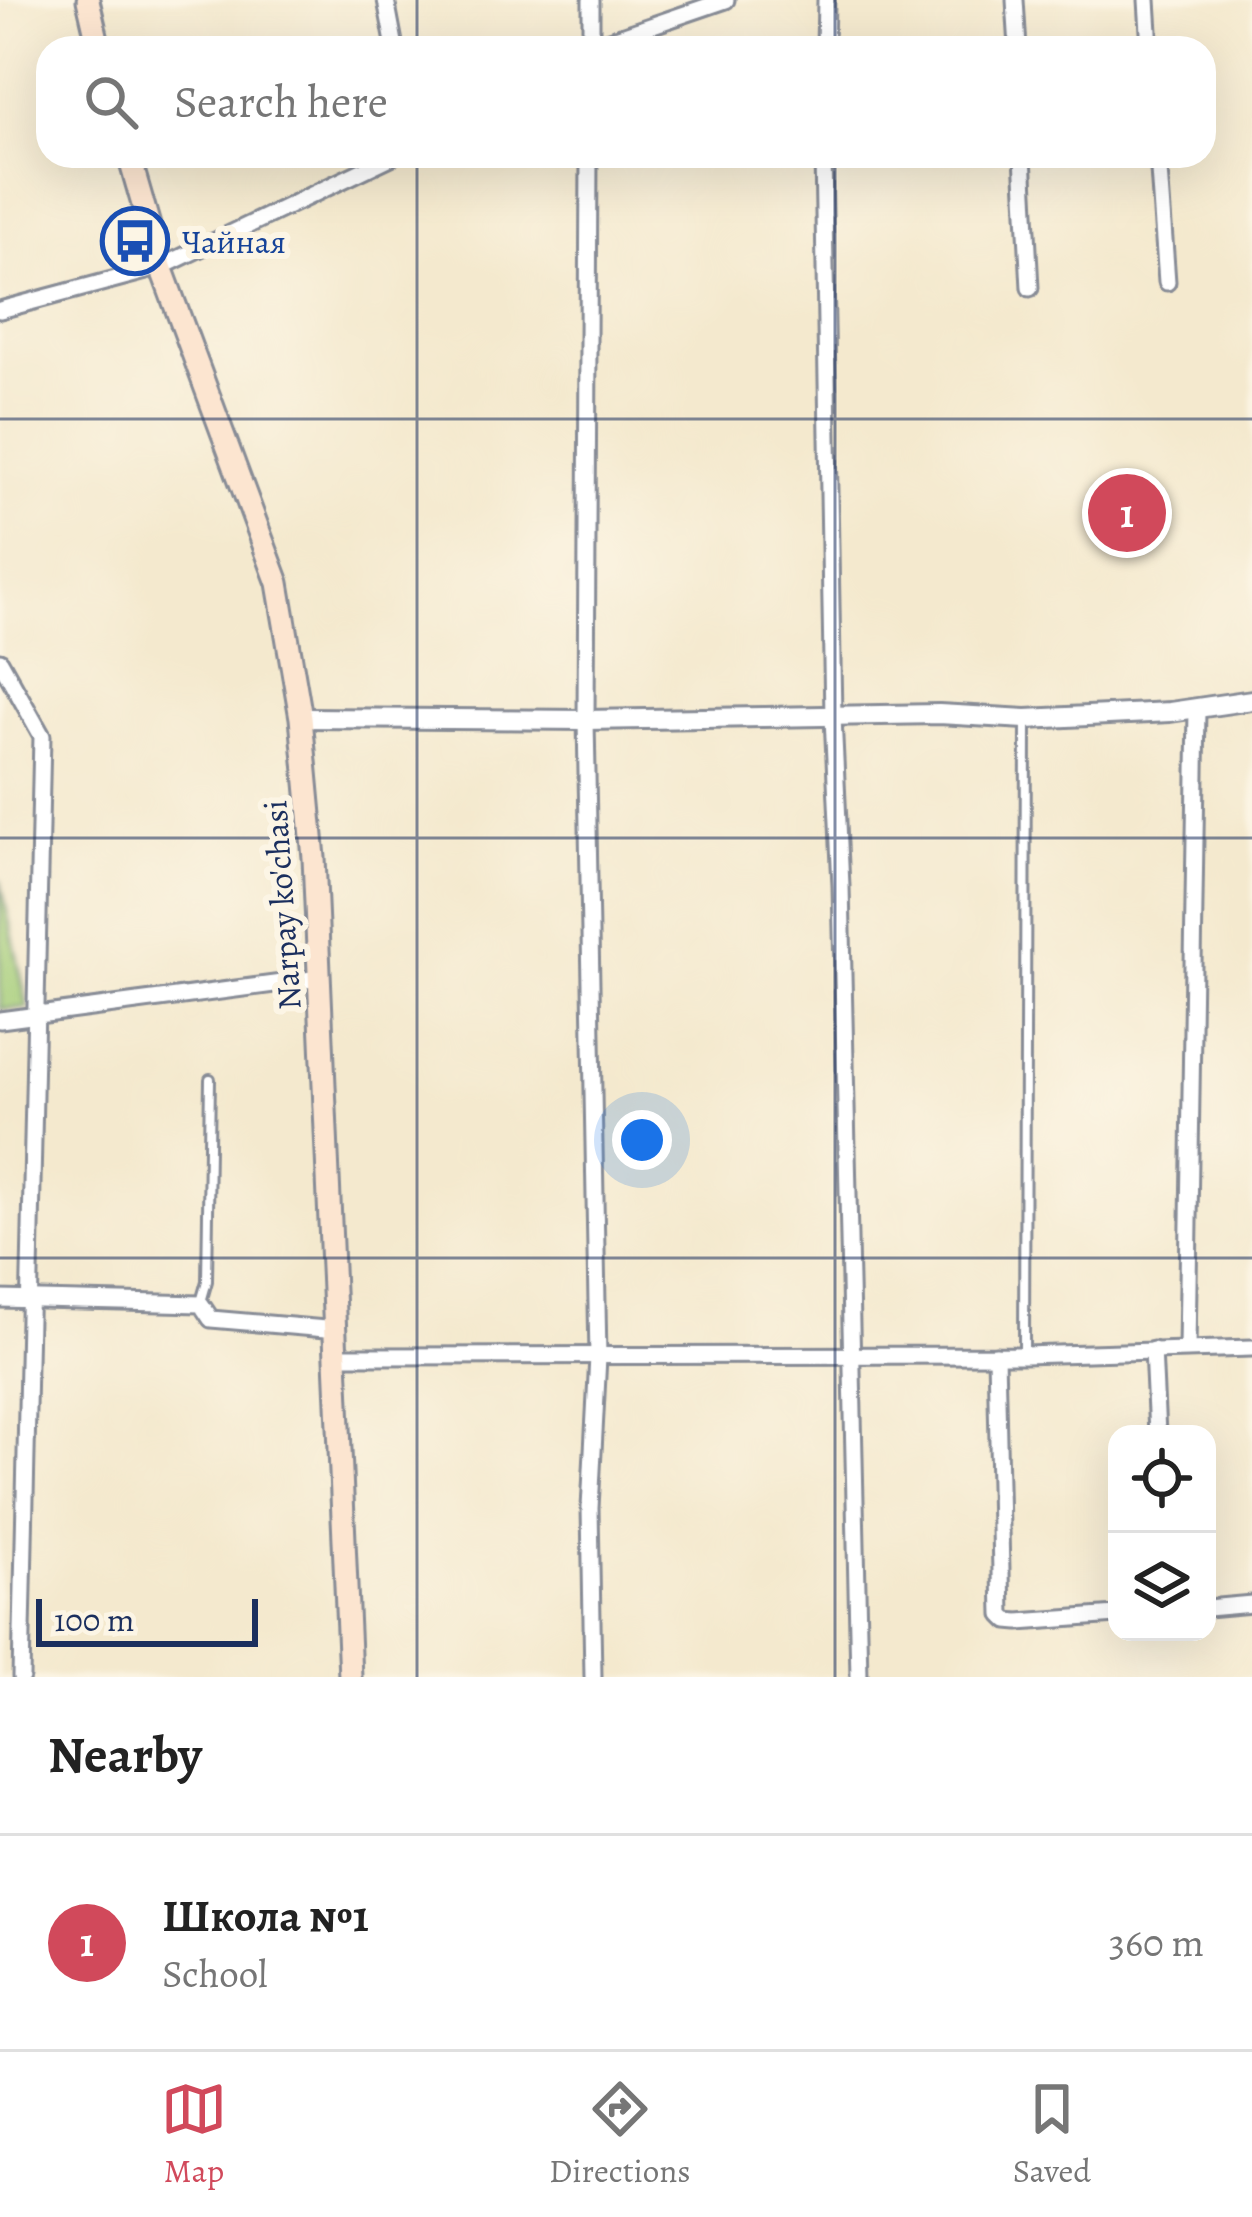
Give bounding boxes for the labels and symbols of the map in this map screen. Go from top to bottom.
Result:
bus stop icon: Чайная [100,206,170,276]
place label: Чайная [182,219,286,264]
pin: 1 [1088,468,1166,558]
street label: Narpay ko'chasi [252,799,312,1011]
your location [612,1110,672,1170]
scale bar [36,1593,258,1646]

